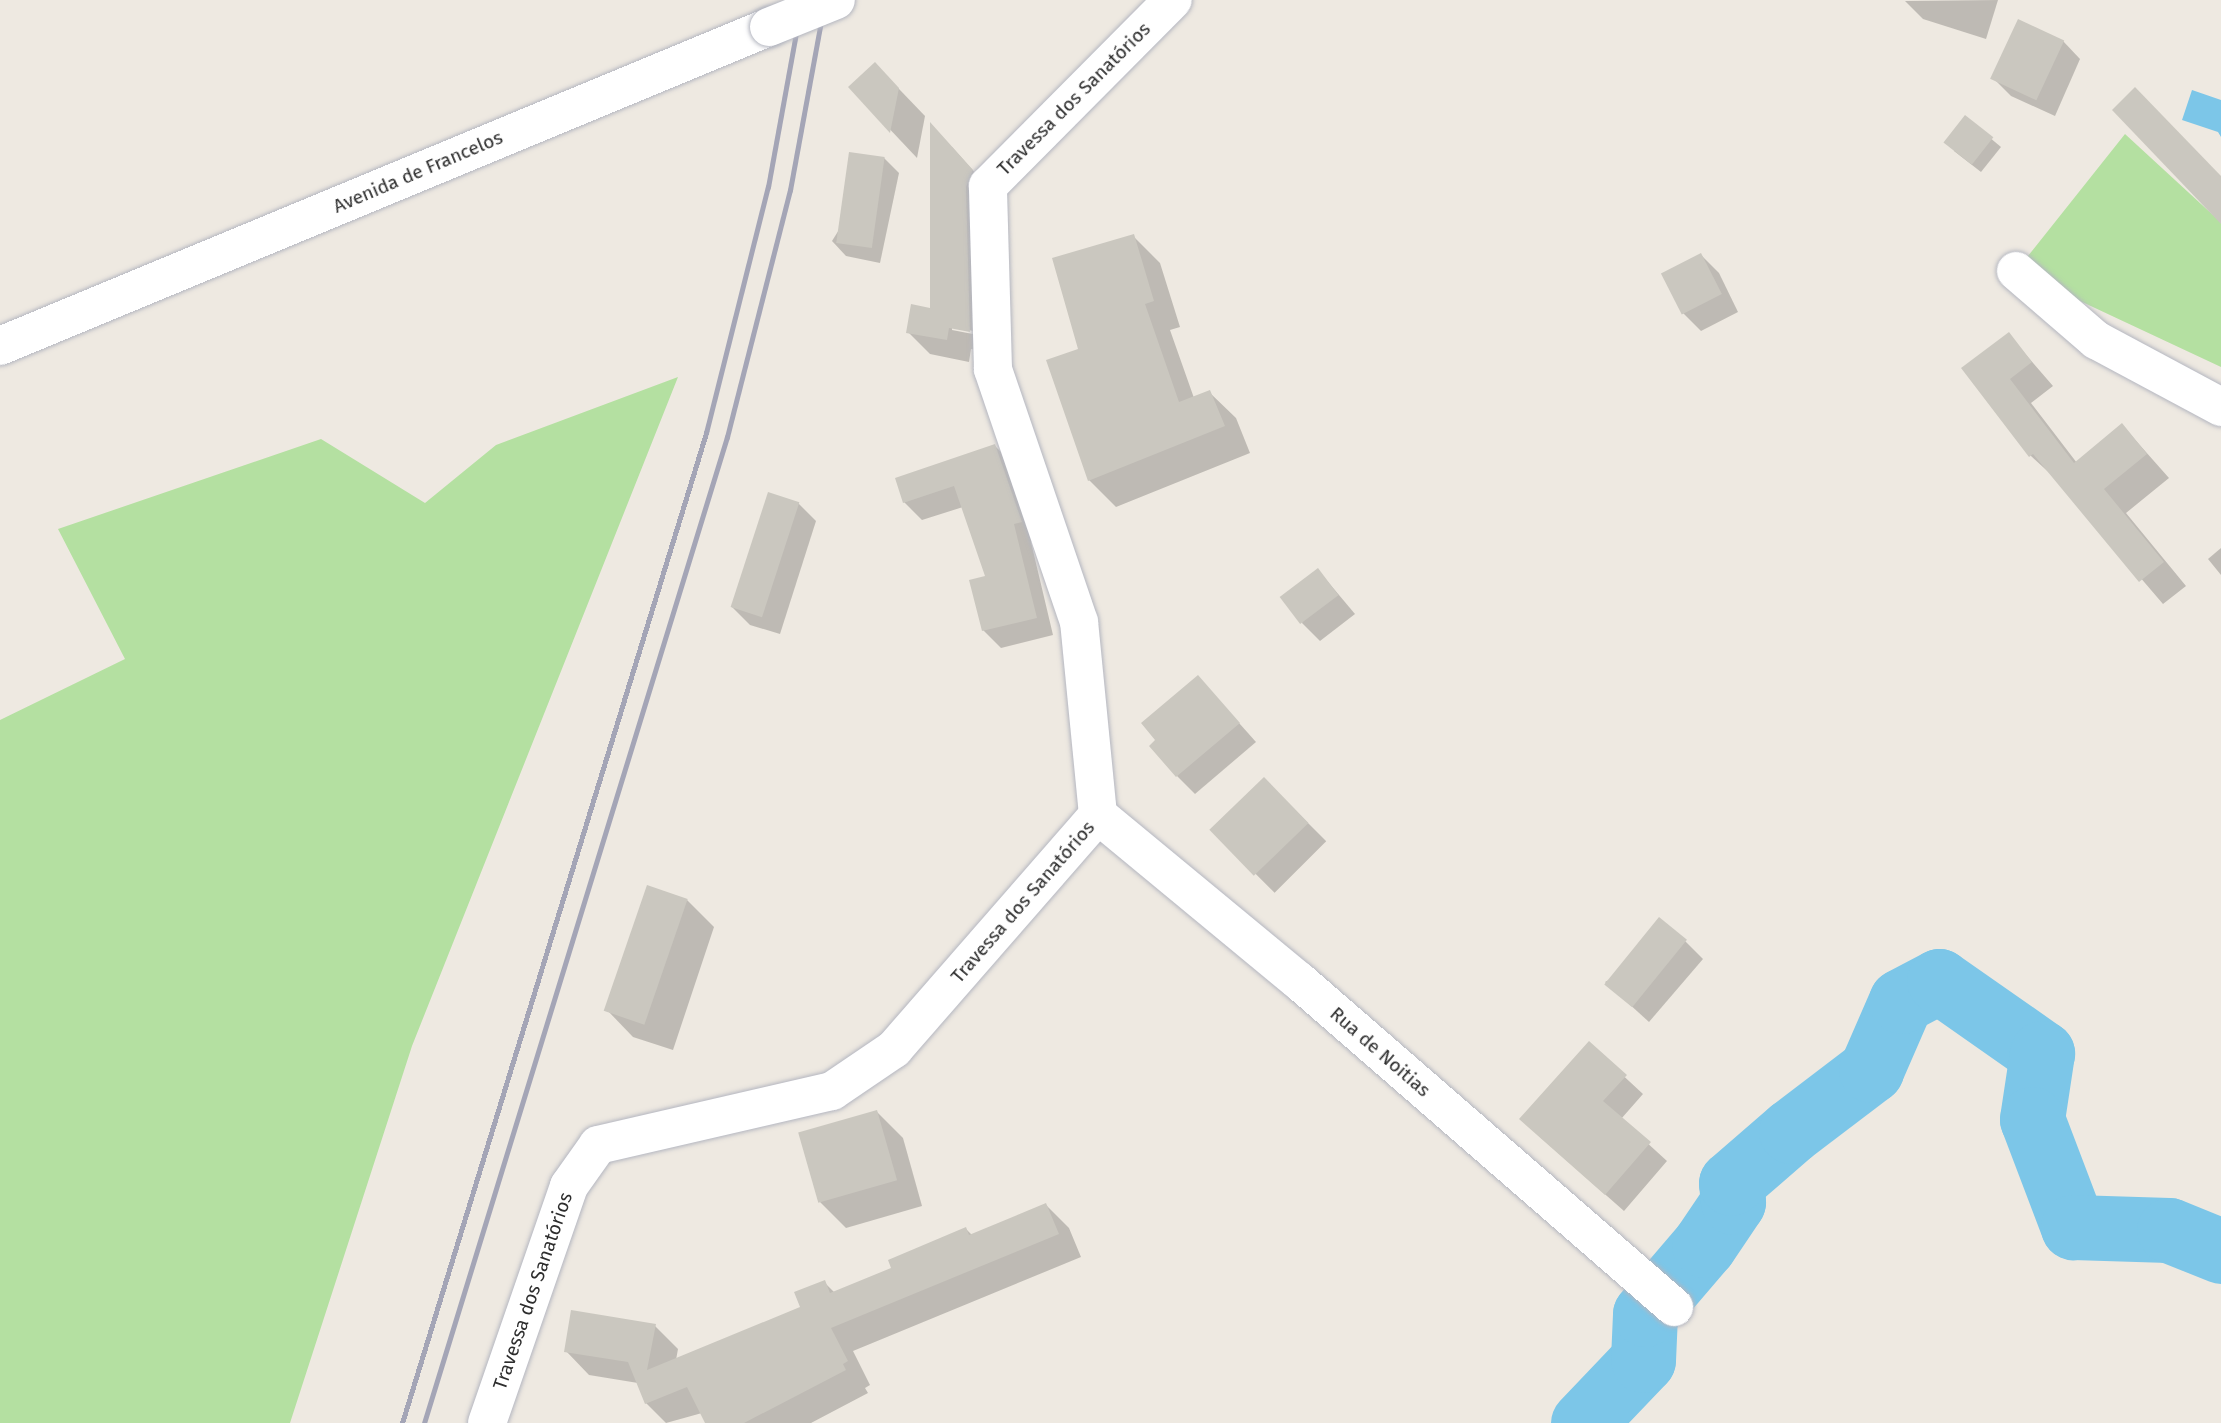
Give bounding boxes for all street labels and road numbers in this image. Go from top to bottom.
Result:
street label: Travessa dos Sanatórios [993,18,1155,180]
street label: Avenida de Francelos [330,126,506,218]
street label: Travessa dos Sanatórios [946,816,1100,988]
street label: Rua de Noitias [1325,1002,1435,1102]
street label: Travessa dos Sanatórios [488,1189,578,1393]

